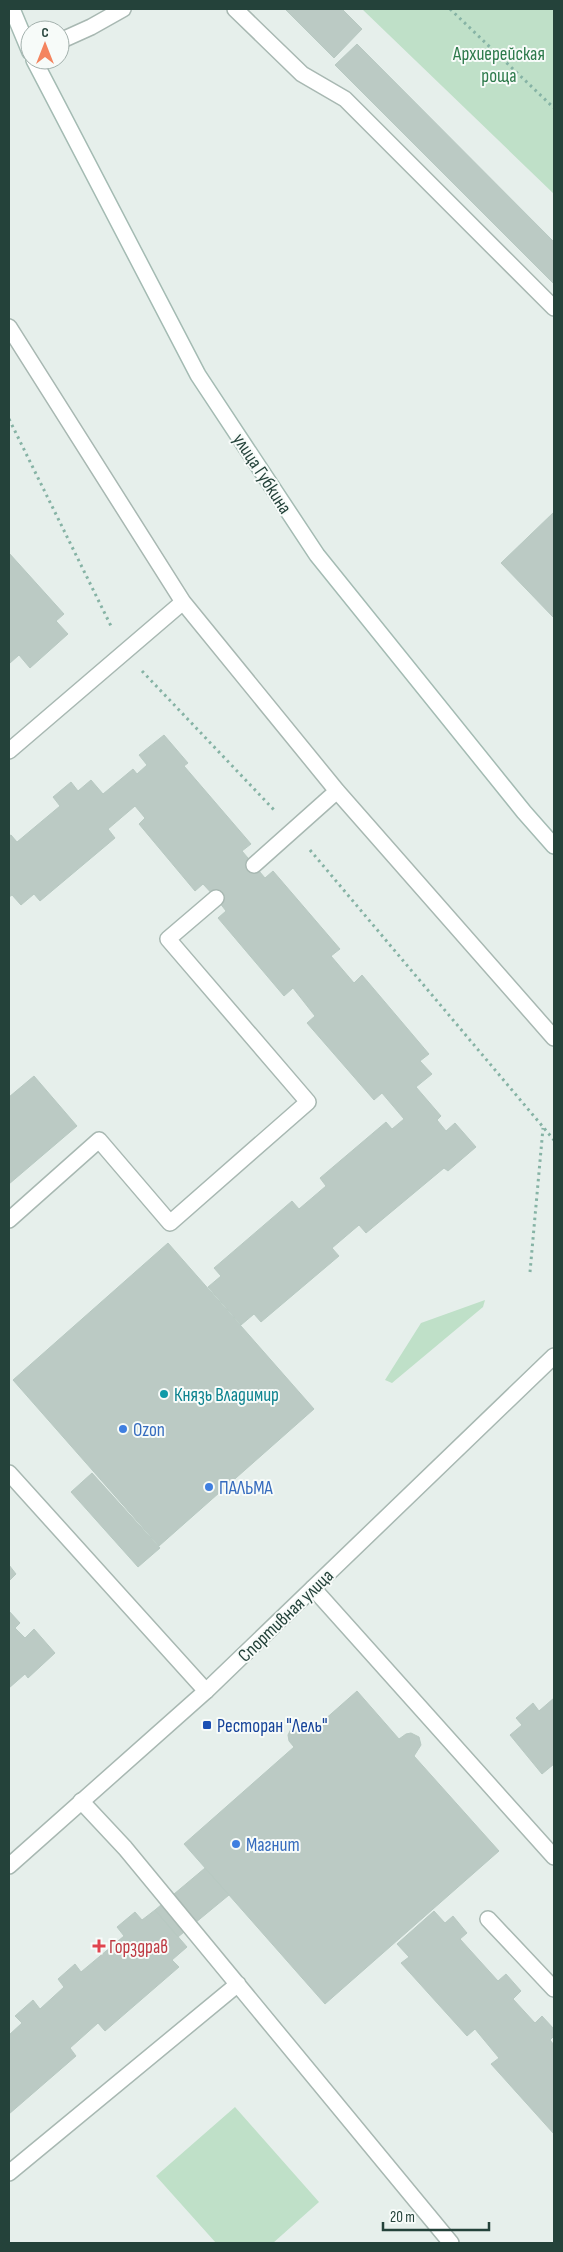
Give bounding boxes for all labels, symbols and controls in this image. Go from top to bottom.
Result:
north arrow [20,20,70,70]
text: С [41,24,49,41]
park label: Архиерейская роща [452,43,545,88]
street label: улица Губкина [227,429,296,518]
place label: Князь Владимир [174,1384,279,1407]
marker: Князь Владимир [158,1388,170,1400]
place label: Ozon [133,1419,165,1442]
marker: Ozon [117,1423,129,1435]
place label: ПАЛЬМА [219,1477,274,1500]
marker: ПАЛЬМА [203,1481,215,1493]
street label: Спортивная улица [233,1565,339,1667]
place label: Ресторан "Лель" [217,1715,327,1738]
marker: Ресторан "Лель" [201,1719,213,1731]
place label: Магнит [246,1834,300,1857]
marker: Магнит [230,1838,242,1850]
place label: Горздрав [109,1936,168,1959]
marker: Горздрав [93,1940,105,1952]
scale bar [383,2200,489,2232]
text: 20 m [390,2208,415,2227]

